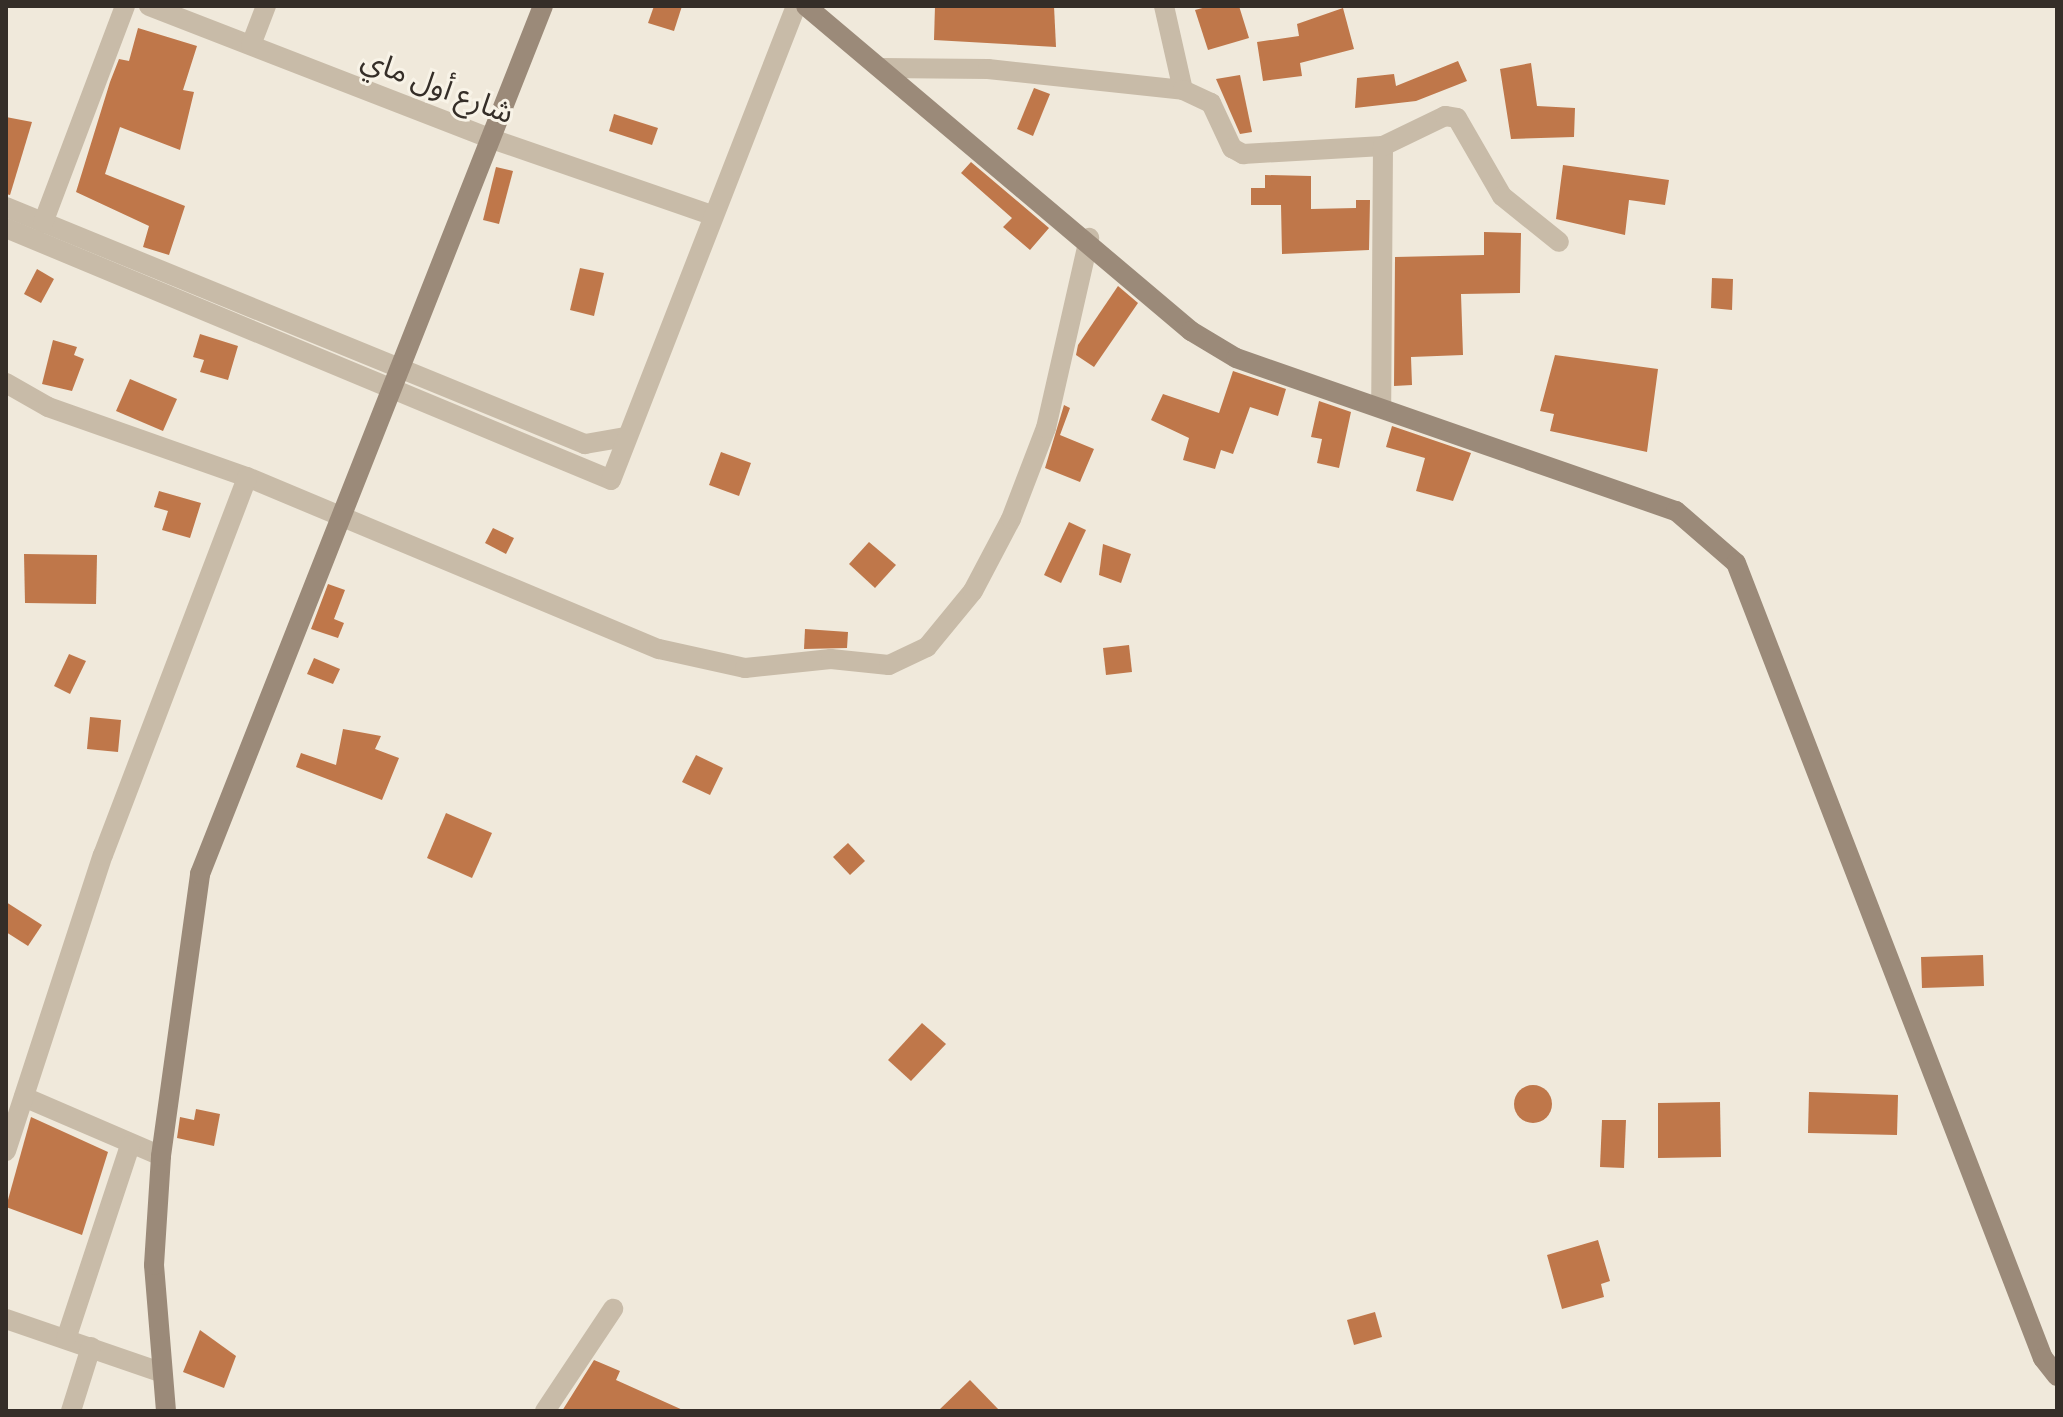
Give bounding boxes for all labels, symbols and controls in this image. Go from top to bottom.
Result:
street label: شارع أول ماي [357,40,519,130]

